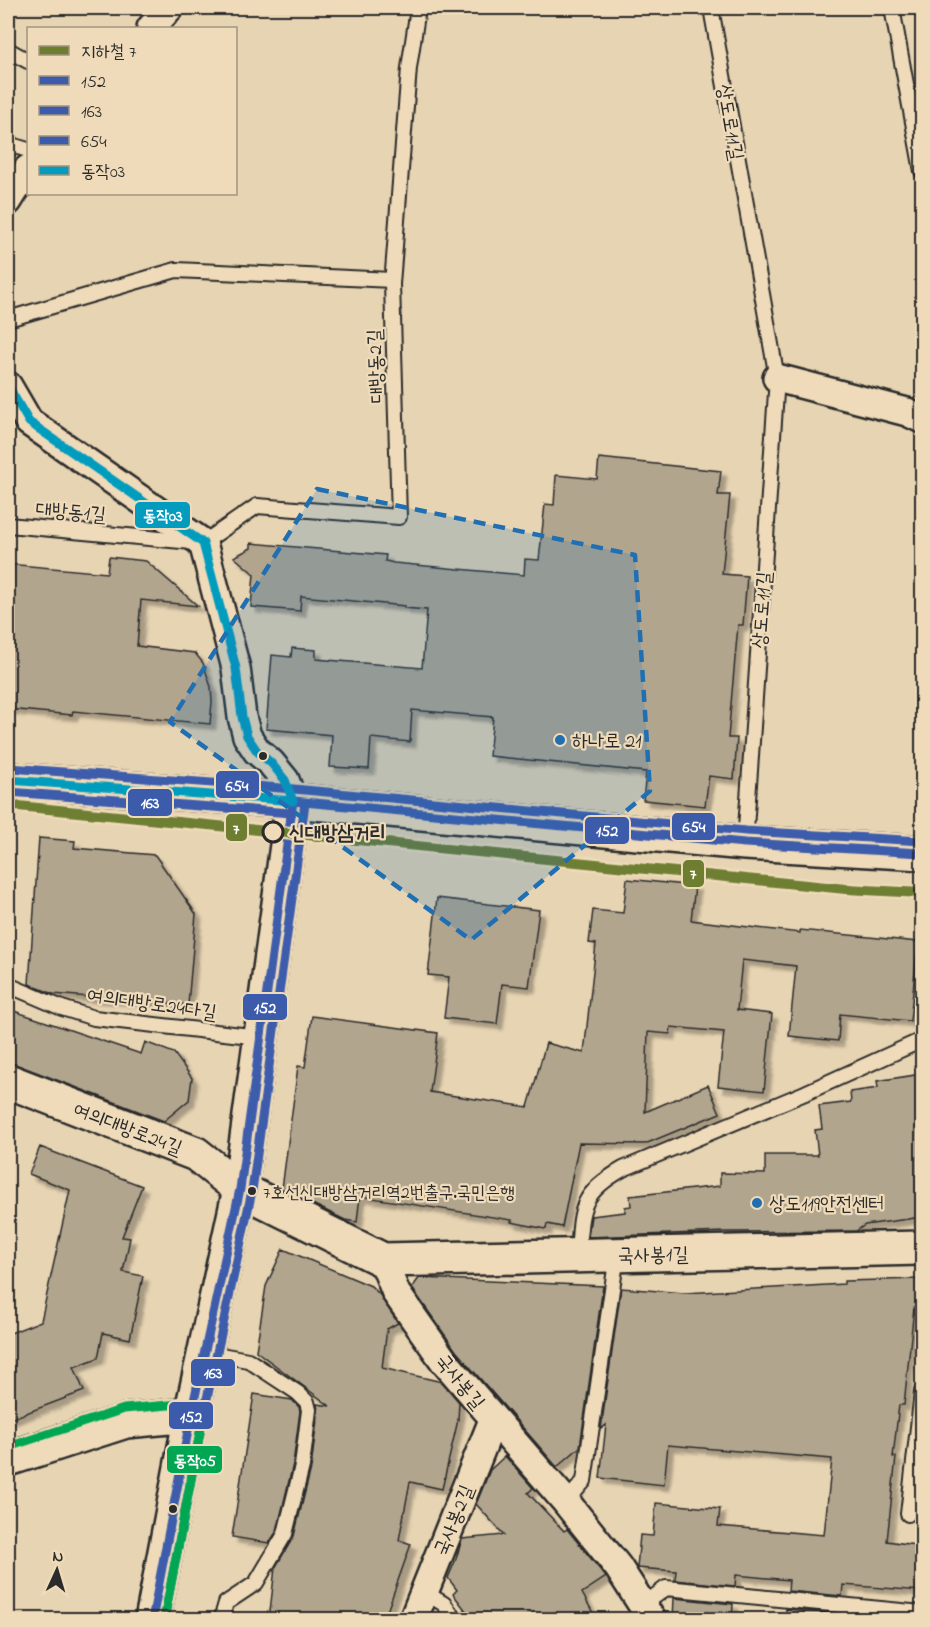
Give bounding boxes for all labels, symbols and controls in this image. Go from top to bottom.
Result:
legend [27,27,237,195]
text: 지하철 7 [81,40,137,66]
text: 152 [81,70,106,96]
street label: 상도로11길 [708,82,750,163]
text: 163 [81,100,102,126]
text: 654 [81,130,107,156]
text: 동작03 [81,160,125,186]
street label: 대방동2길 [362,328,393,404]
street label: 대방동1길 [34,496,107,531]
line badge: 동작03 [134,501,191,529]
text: 동작03 [143,505,183,529]
street label: 상도로11길 [746,571,781,650]
place label: 하나로 21 [572,728,642,757]
marker: 하나로 21 [553,733,567,747]
unlabelled marker [257,750,269,762]
line badge: 654 [215,770,260,799]
text: 654 [225,775,249,799]
line badge: 163 [127,788,173,817]
text: 163 [141,792,160,816]
line badge: 654 [671,812,716,841]
line badge: 7 [225,813,248,842]
line badge: 152 [584,816,630,845]
text: 654 [682,816,706,840]
text: 7 [233,818,240,842]
place label: 신대방삼거리 [289,820,386,849]
text: 152 [596,820,618,844]
marker: 신대방삼거리 [262,821,284,843]
line badge: 7 [682,859,705,888]
text: 7 [690,863,697,887]
street label: 여의대방로24다길 [85,982,218,1029]
line badge: 152 [242,993,288,1021]
text: 152 [254,997,276,1021]
street label: 여의대방로24길 [68,1096,186,1164]
place label: 7호선신대방삼거리역2번출구.국민은행 [263,1181,515,1207]
marker: 7호선신대방삼거리역2번출구.국민은행 [246,1185,258,1197]
place label: 상도119안전센터 [769,1191,884,1220]
marker: 상도119안전센터 [750,1196,764,1210]
street label: 국사봉1길 [617,1241,689,1272]
street label: 국사봉길 [428,1348,491,1417]
line badge: 163 [190,1358,236,1387]
text: 163 [204,1362,223,1386]
line badge: 152 [168,1401,214,1430]
text: 152 [180,1406,202,1430]
line badge: 동작05 [166,1445,223,1474]
text: 동작05 [174,1450,217,1474]
street label: 국사봉2길 [428,1481,483,1561]
unlabelled marker [167,1503,179,1515]
north arrow [27,1540,87,1600]
text: N [52,1545,64,1569]

